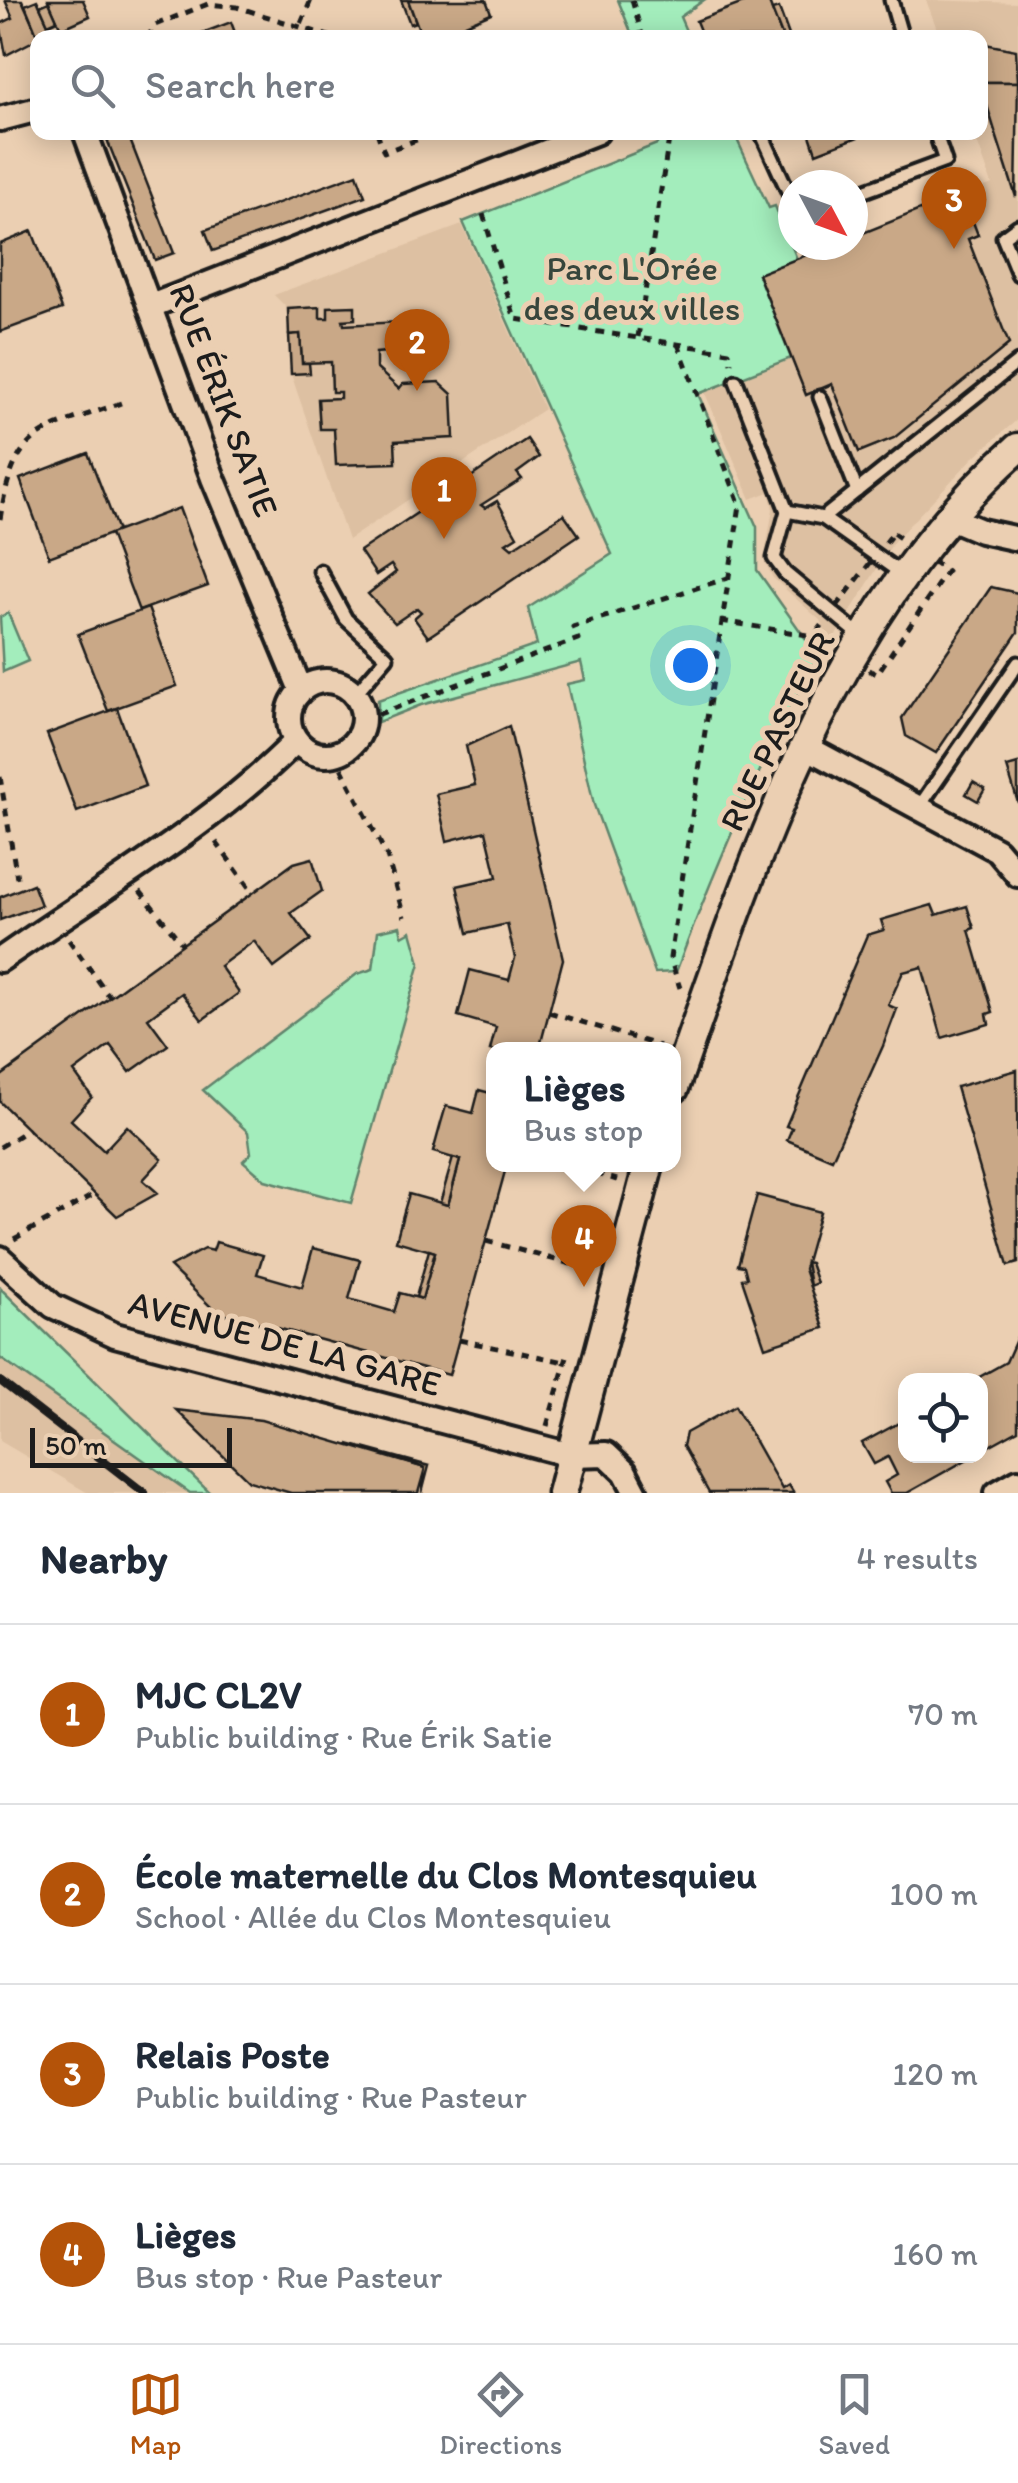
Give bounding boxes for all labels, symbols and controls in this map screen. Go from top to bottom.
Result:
search box [30,30,988,140]
icon: search [65,58,120,113]
text: Search here [145,62,336,108]
pin: 3 [922,166,986,249]
north arrow [778,170,868,260]
park label: Parc L'Orée des deux villes [524,247,740,329]
street label: RUE ÉRIK SATIE [160,277,288,523]
pin: 2 [384,308,450,391]
pin: 1 [412,456,476,539]
street label: RUE PASTEUR [710,624,844,838]
your location [665,640,716,691]
popup [486,1042,681,1172]
text: Lièges [524,1065,625,1111]
text: Bus stop [524,1111,643,1149]
pin: 4 [552,1204,616,1287]
street label: AVENUE DE LA GARE [124,1281,446,1405]
map controls [898,1373,988,1463]
button: locate [898,1373,988,1463]
scale bar [30,1423,232,1468]
text: 50 m [45,1428,107,1462]
text: Nearby [40,1533,167,1584]
text: 4 results [857,1539,978,1577]
text: MJC CL2V [135,1672,301,1718]
text: 1 [65,1695,80,1733]
text: 70 m [908,1695,978,1733]
text: Public building · Rue Érik Satie [135,1718,553,1756]
text: École maternelle du Clos Montesquieu [135,1852,757,1898]
text: 2 [64,1875,81,1913]
text: 100 m [890,1875,978,1913]
text: School · Allée du Clos Montesquieu [135,1898,611,1936]
text: Relais Poste [135,2032,330,2078]
text: 3 [64,2055,81,2093]
text: 120 m [892,2055,978,2093]
text: Public building · Rue Pasteur [135,2078,527,2116]
text: Lièges [135,2212,237,2258]
text: 4 [63,2235,82,2273]
text: 160 m [892,2235,978,2273]
text: Bus stop · Rue Pasteur [135,2258,442,2296]
tab: Map [128,2367,183,2461]
tab: Directions [439,2367,562,2461]
tab: Saved [818,2367,890,2461]

